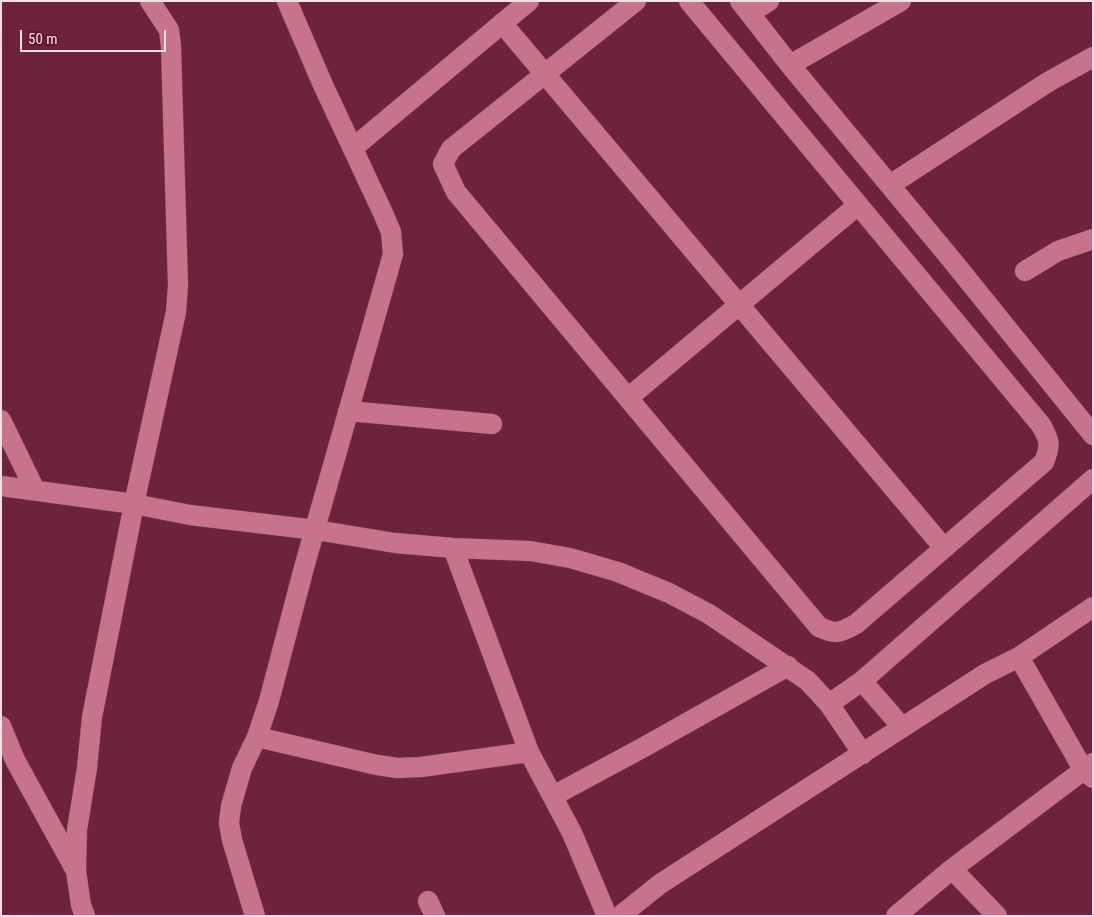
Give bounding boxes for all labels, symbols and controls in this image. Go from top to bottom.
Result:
scale bar [22,20,169,52]
text: 50 m [28,30,58,48]

